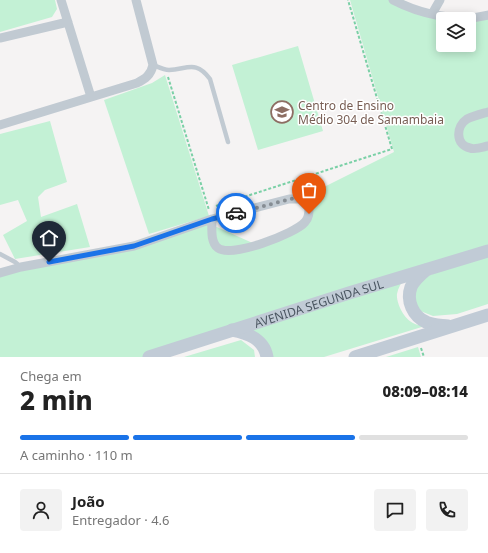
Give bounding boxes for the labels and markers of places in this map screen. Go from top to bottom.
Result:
place label: Centro de Ensino Médio 304 de Samambaia [298,97,444,128]
school or university icon: Centro de Ensino Médio 304 de Samambaia [269,99,295,125]
pin [292,173,326,214]
pin [32,221,66,262]

